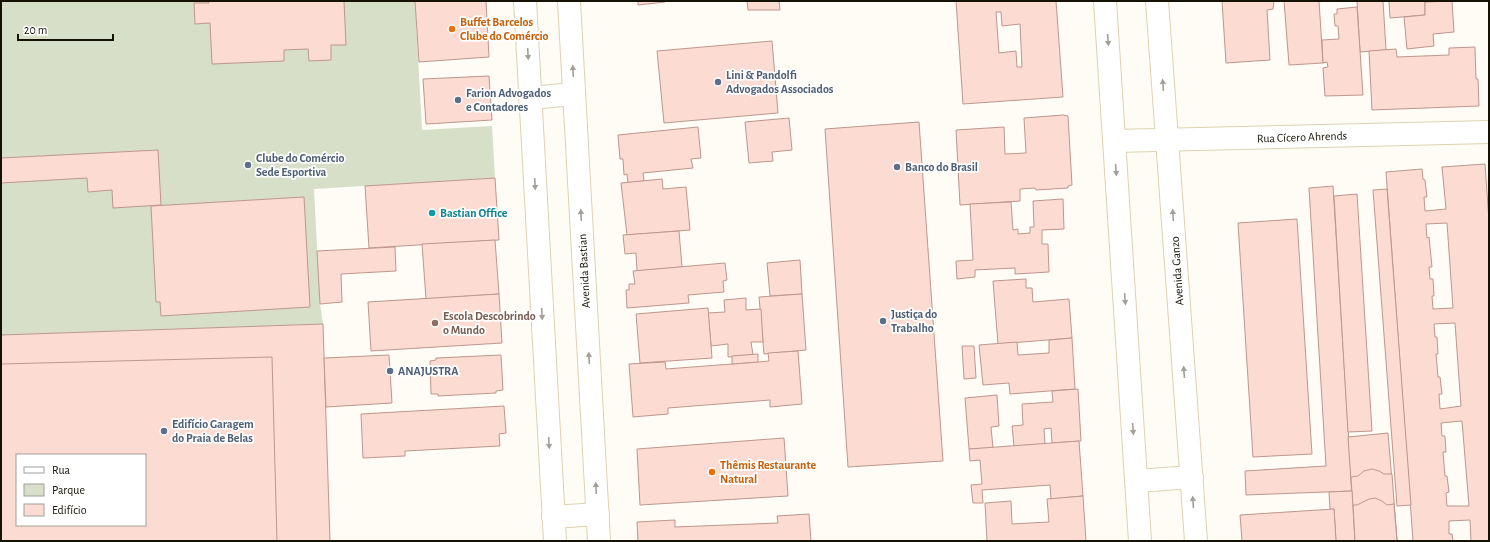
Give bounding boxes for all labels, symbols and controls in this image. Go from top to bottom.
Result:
scale bar [18,16,113,42]
place label: Buffet Barcelos Clube do Comércio [460,16,549,42]
text: 20 m [24,24,47,36]
marker: Buffet Barcelos Clube do Comércio [447,24,457,34]
one-way arrow [1104,34,1111,46]
one-way arrow [524,48,531,60]
one-way arrow [569,65,576,77]
place label: Lini & Pandolfi Advogados Associados [726,69,834,95]
marker: Lini & Pandolfi Advogados Associados [713,77,723,87]
one-way arrow [1160,79,1167,91]
place label: Farion Advogados e Contadores [466,87,551,113]
marker: Farion Advogados e Contadores [453,95,463,105]
street label: Rua Cícero Ahrends [1257,129,1347,145]
place label: Clube do Comércio Sede Esportiva [256,152,345,178]
marker: Clube do Comércio Sede Esportiva [243,160,253,170]
place label: Banco do Brasil [905,161,978,173]
marker: Banco do Brasil [892,162,902,172]
one-way arrow [1113,164,1120,176]
one-way arrow [531,178,538,190]
place label: Bastian Office [440,207,508,219]
marker: Bastian Office [427,208,437,218]
one-way arrow [577,208,584,221]
one-way arrow [1169,209,1176,221]
street label: Avenida Bastian [576,233,592,309]
street label: Avenida Ganzo [1169,236,1185,306]
one-way arrow [1121,293,1128,305]
one-way arrow [539,307,546,320]
place label: Justiça do Trabalho [891,308,937,334]
place label: Escola Descobrindo o Mundo [443,310,536,336]
marker: Justiça do Trabalho [878,316,888,326]
marker: Escola Descobrindo o Mundo [430,318,440,328]
one-way arrow [585,352,592,364]
place label: ANAJUSTRA [398,365,459,377]
marker: ANAJUSTRA [385,366,395,376]
one-way arrow [1181,366,1188,378]
place label: Edifício Garagem do Praia de Belas [172,418,254,444]
one-way arrow [1130,423,1136,436]
marker: Edifício Garagem do Praia de Belas [159,426,169,436]
one-way arrow [546,437,553,449]
legend [16,454,146,526]
place label: Thêmis Restaurante Natural [720,459,816,485]
text: Rua [52,464,71,476]
marker: Thêmis Restaurante Natural [707,467,717,477]
one-way arrow [593,481,599,494]
text: Parque [52,484,85,496]
one-way arrow [1190,496,1197,508]
text: Edifício [52,504,87,516]

